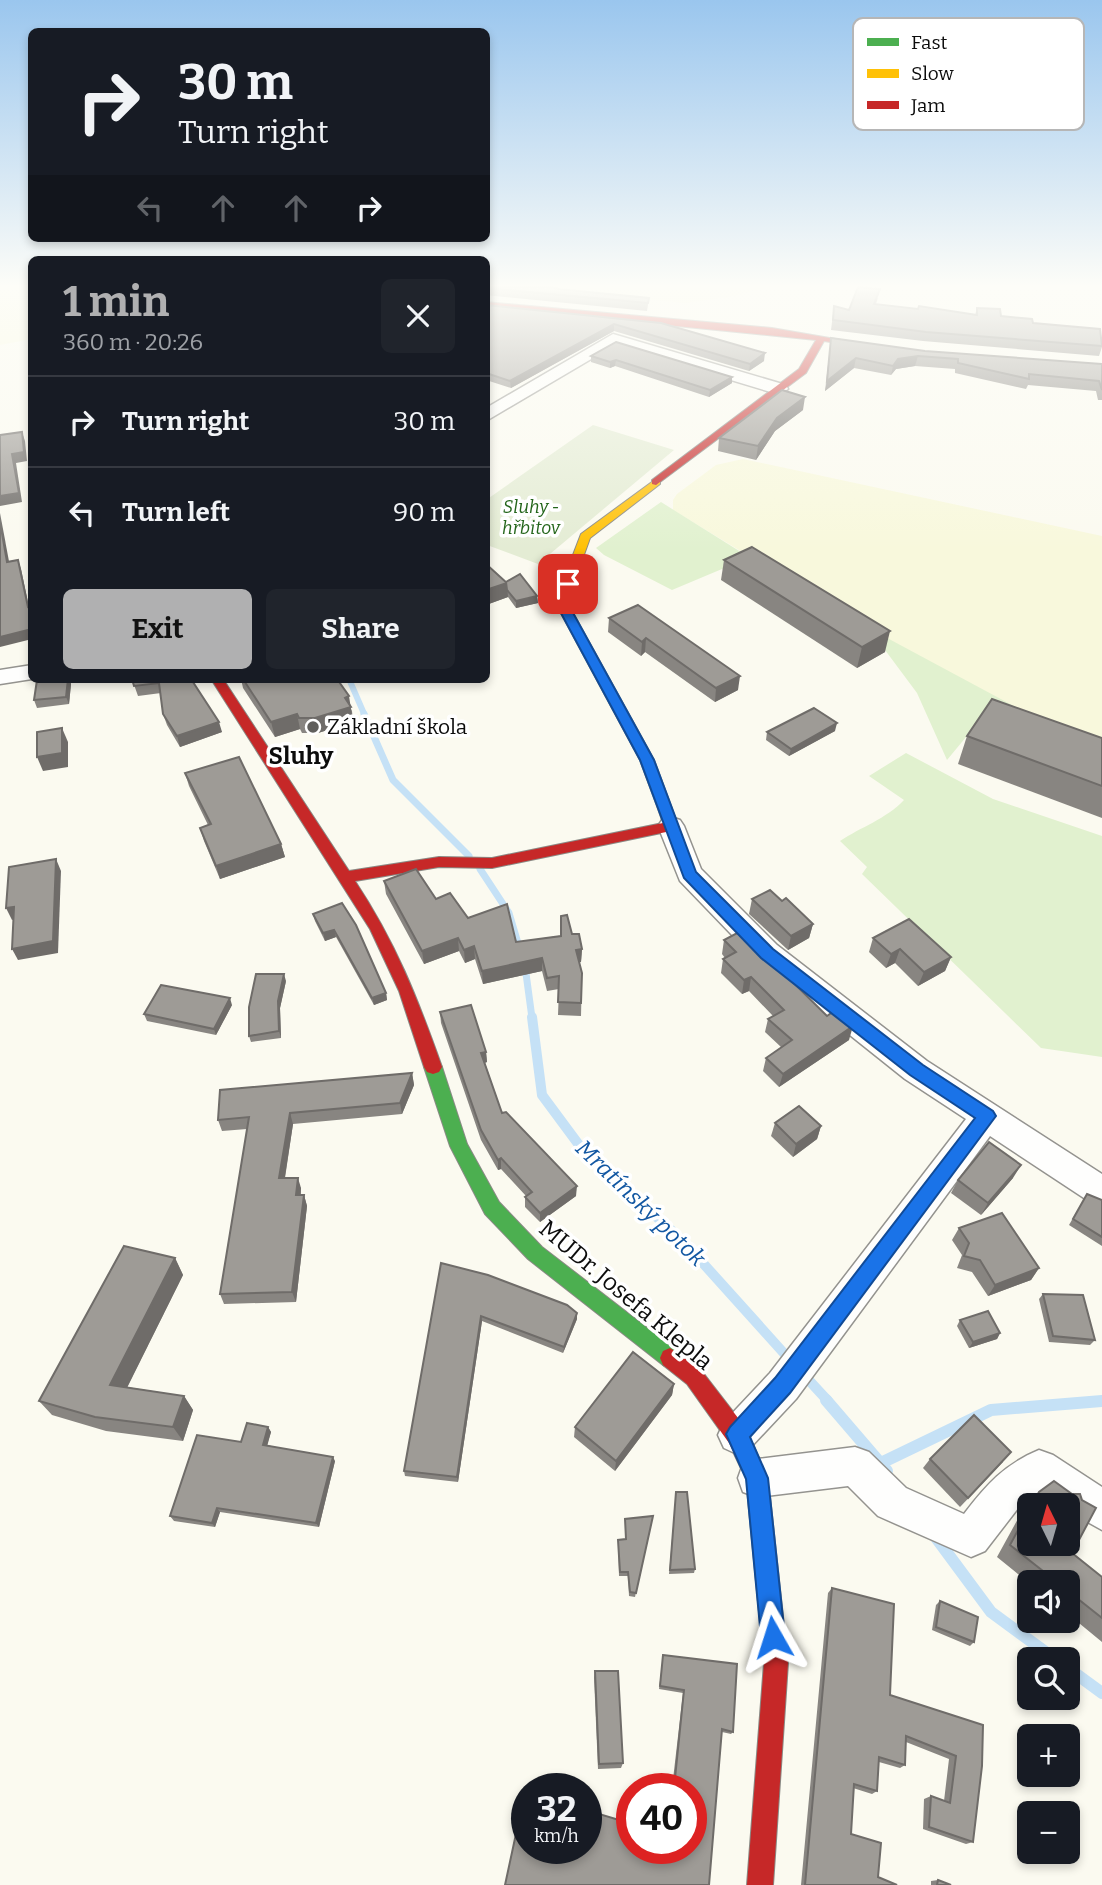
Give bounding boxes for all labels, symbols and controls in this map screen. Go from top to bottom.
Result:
legend [853,18,1084,130]
text: Fast [911,31,948,54]
text: 30 m [178,53,293,112]
icon: right [63,56,154,147]
text: Slow [911,62,954,85]
text: Jam [910,94,945,117]
text: Turn right [178,113,329,151]
icon: left [131,189,169,227]
icon: ahead [204,189,242,227]
icon: ahead [277,189,315,227]
icon: right [350,189,388,227]
text: 1 min [63,277,169,327]
button: close [381,279,455,353]
text: 360 m · 20:26 [63,328,203,356]
icon: right [63,403,101,441]
text: Turn right [122,406,249,437]
text: 30 m [394,406,455,437]
icon: left [63,494,101,532]
park label: Sluhy - hřbitov [502,496,561,539]
text: Turn left [122,497,230,528]
text: 90 m [393,497,455,528]
pin [538,554,598,614]
icon: arrive [549,565,587,603]
button: Exit [63,589,252,669]
button: Share [266,589,455,669]
place label: Základní škola [327,714,468,740]
marker: Základní škola [305,719,321,735]
district label: Sluhy [269,742,334,770]
water label: Mratínský potok [570,1134,712,1272]
street label: MUDr. Josefa Klepla [534,1214,718,1376]
north arrow [1017,1493,1080,1556]
map controls [1017,1493,1080,1864]
button: sound [1017,1570,1080,1633]
position arrow [736,1600,810,1674]
button: search [1017,1647,1080,1710]
button: + [1017,1724,1080,1787]
speed limit sign: 40 [616,1773,707,1864]
text: 32 [537,1788,576,1830]
button: − [1017,1801,1080,1864]
text: km/h [534,1825,579,1847]

